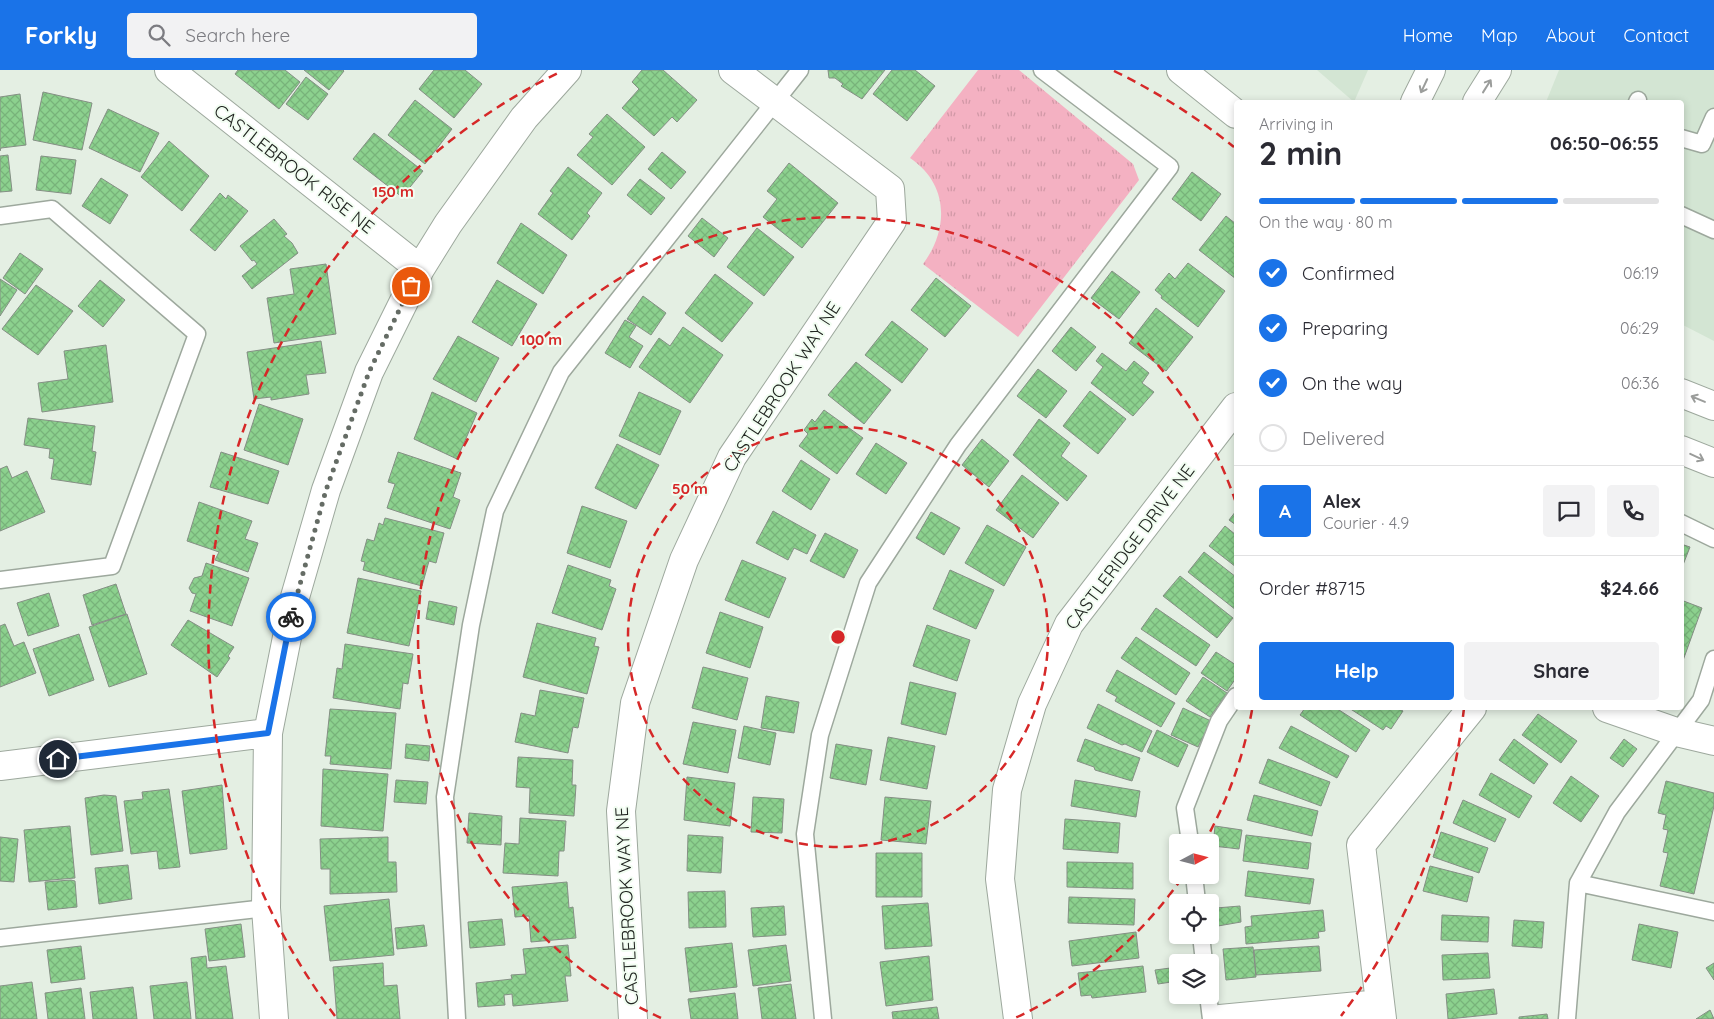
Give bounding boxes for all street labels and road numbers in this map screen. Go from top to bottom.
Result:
street label: CASTLEBROOK RISE NE [209,99,379,238]
street label: CASTLEBROOK WAY NE [718,297,845,476]
street label: CASTLERIDGE DRIVE NE [1060,459,1199,634]
street label: CASTLEBROOK WAY NE [610,806,643,1006]

